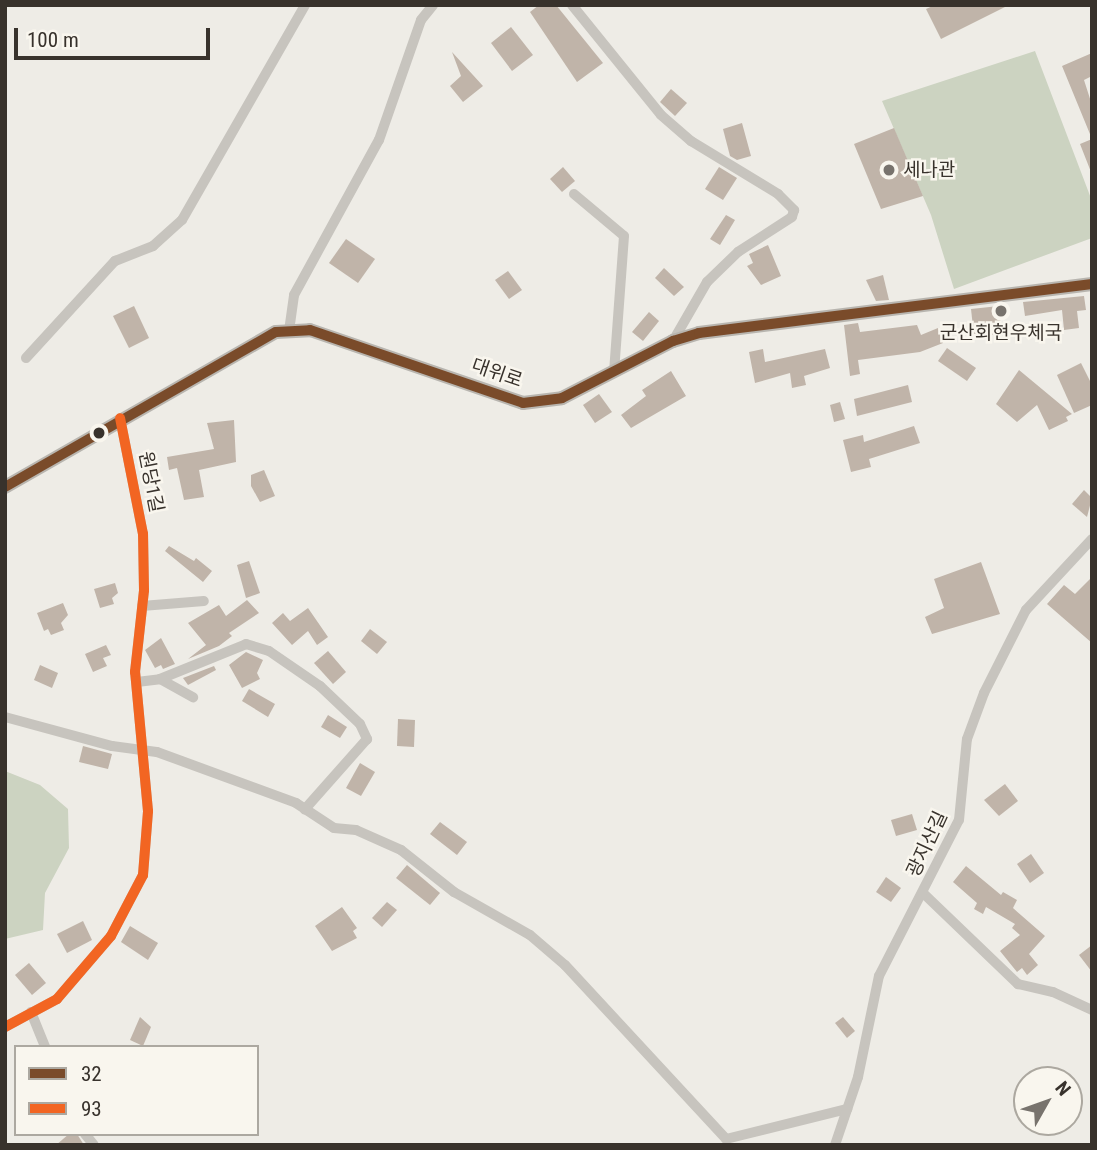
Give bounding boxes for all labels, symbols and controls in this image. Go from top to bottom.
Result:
scale bar [18,14,214,58]
text: 100 m [27,28,79,52]
place label: 세나관 [903,159,955,181]
marker: 세나관 [881,162,897,178]
marker: 군산회현우체국 [993,303,1009,319]
place label: 군산회현우체국 [940,322,1062,344]
street label: 대위로 [468,354,526,392]
unlabelled marker [92,426,106,440]
street label: 원당1길 [134,449,168,515]
street label: 광지산길 [902,807,952,881]
legend [14,1045,259,1136]
text: 32 [81,1062,102,1086]
north arrow [1013,1066,1083,1136]
text: N [1050,1077,1075,1100]
text: 93 [81,1097,102,1121]

